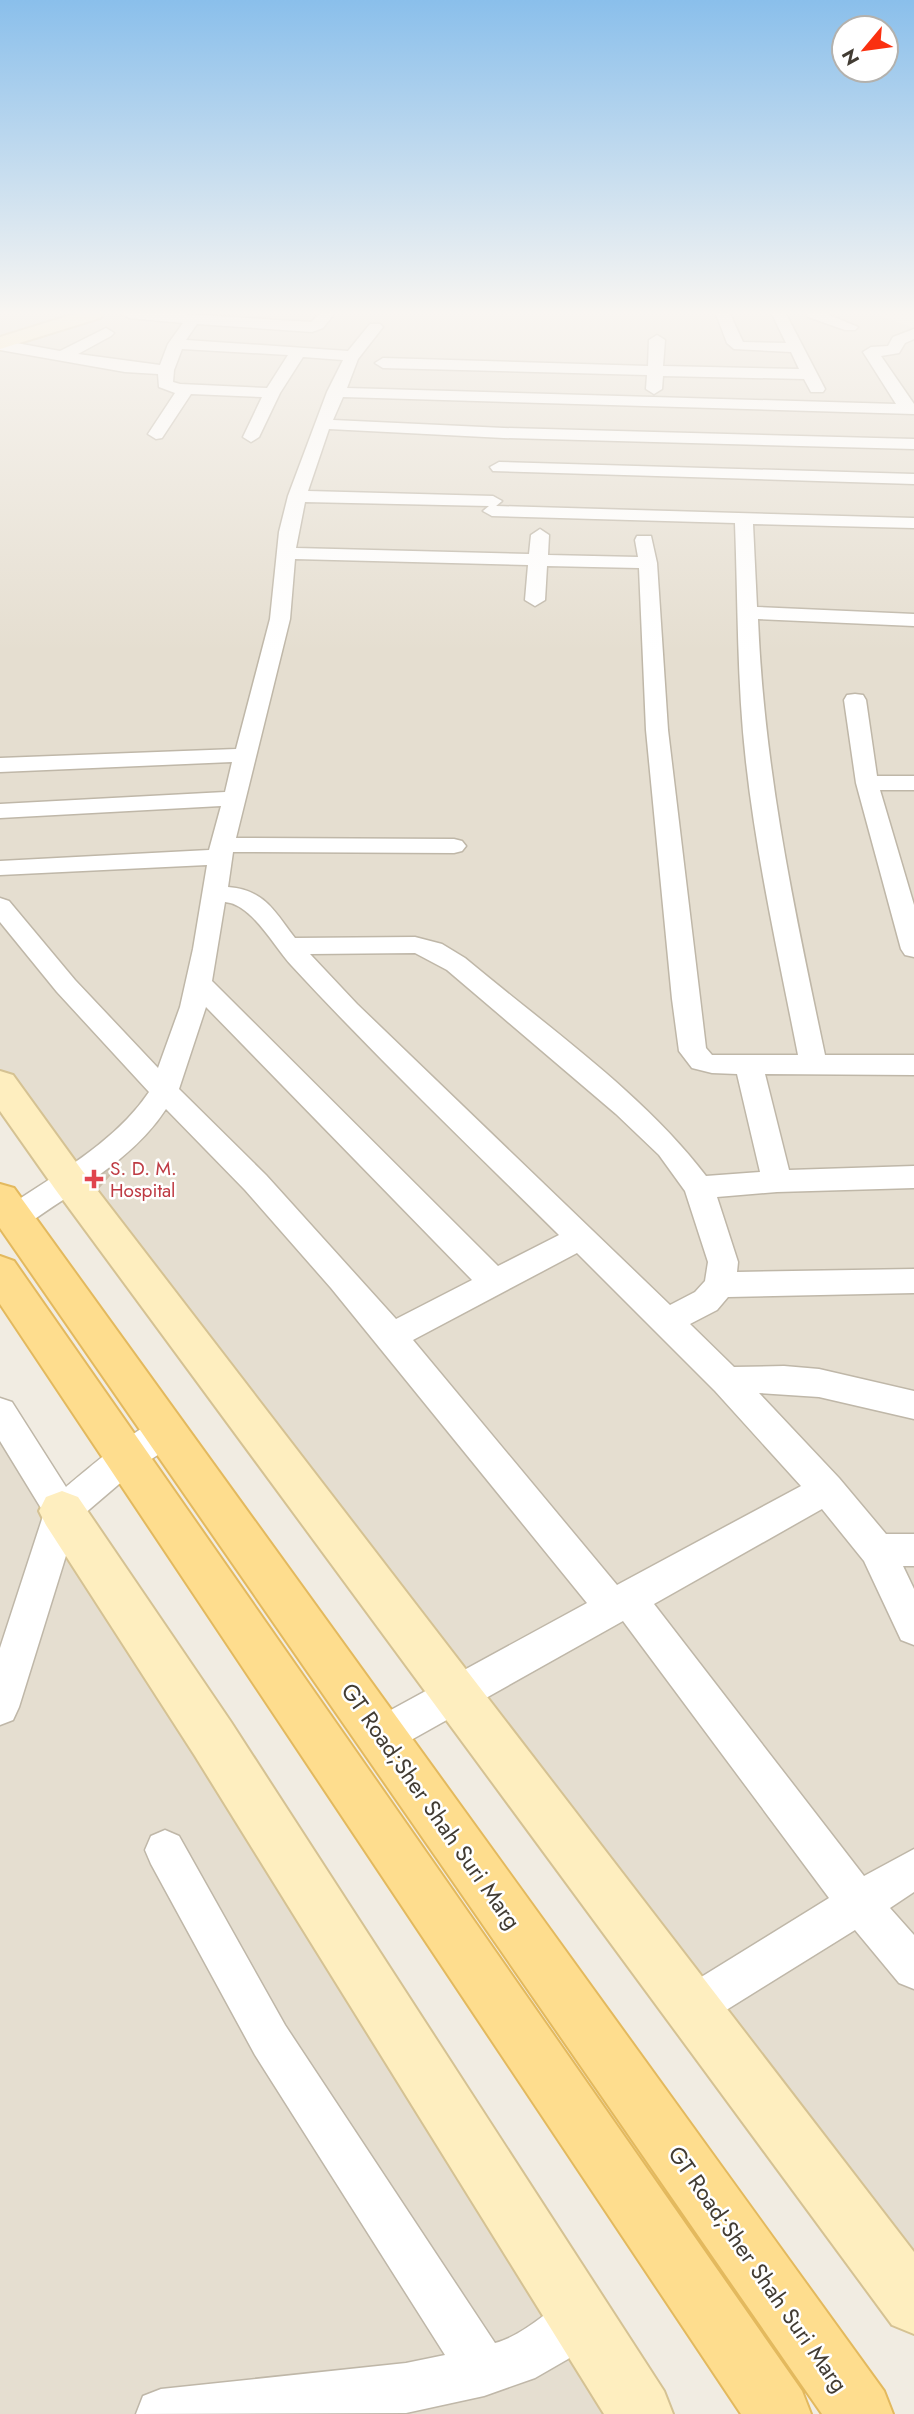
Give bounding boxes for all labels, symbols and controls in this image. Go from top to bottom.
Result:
north arrow [830,14,900,84]
text: N [835,44,866,70]
place label: S. D. M. Hospital [110,1155,177,1204]
marker: S. D. M. Hospital [84,1169,104,1189]
street label: GT Road;Sher Shah Suri Marg [333,1676,529,1936]
street label: GT Road;Sher Shah Suri Marg [660,2139,856,2399]

